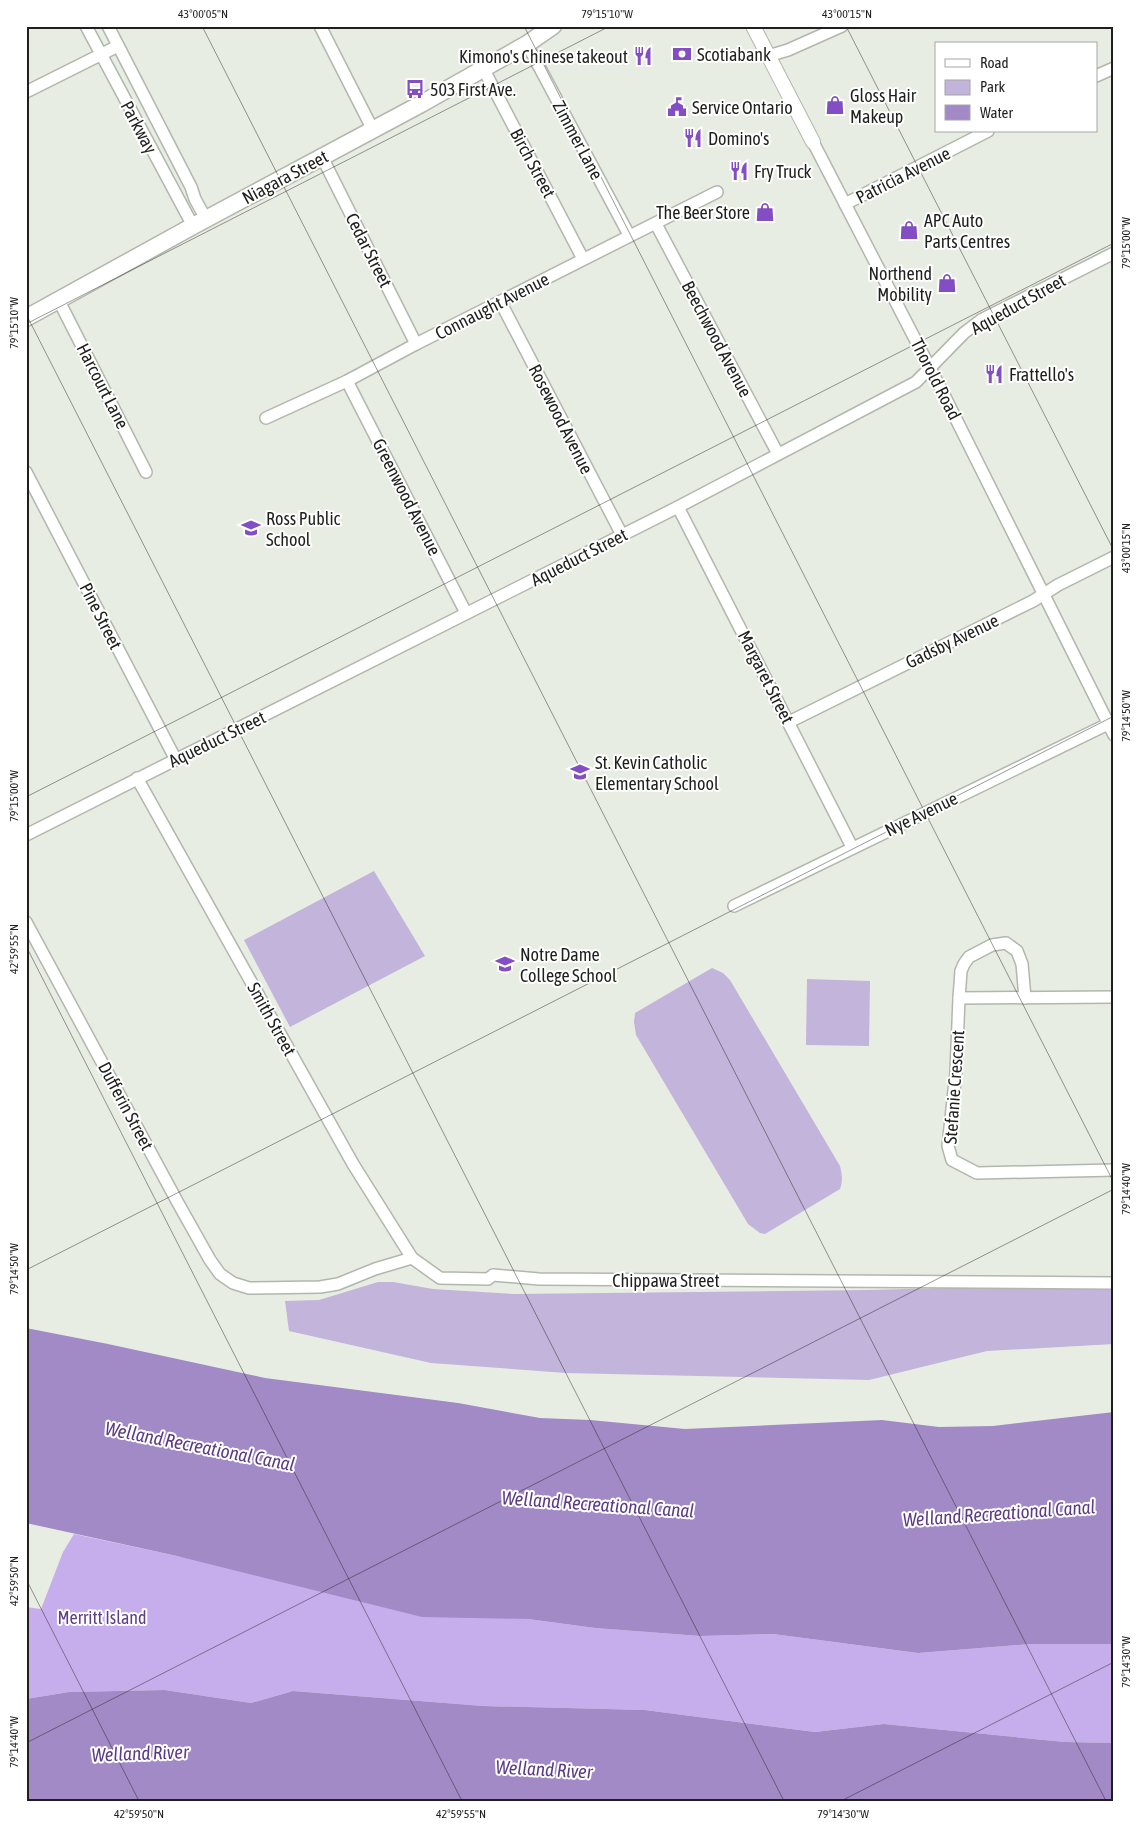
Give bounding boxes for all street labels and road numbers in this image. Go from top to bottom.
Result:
street label: Parkway [116,97,162,157]
street label: Zimmer Lane [548,97,608,183]
street label: Birch Street [506,125,560,201]
street label: Patricia Avenue [852,142,954,208]
street label: Niagara Street [238,146,332,208]
street label: Cedar Street [341,209,397,291]
street label: Connaught Avenue [432,268,552,344]
street label: Aqueduct Street [967,269,1069,339]
street label: Beechwood Avenue [678,277,756,401]
street label: Thorold Road [907,335,965,423]
street label: Harcourt Lane [73,340,133,432]
street label: Rosewood Avenue [524,361,598,477]
street label: Greenwood Avenue [369,435,445,559]
street label: Aqueduct Street [527,524,631,590]
street label: Pine Street [75,579,127,653]
street label: Gadsby Avenue [902,609,1002,673]
street label: Margaret Street [734,627,798,727]
street label: Aqueduct Street [165,707,269,771]
street label: Nye Avenue [881,787,961,841]
street label: Smith Street [243,979,301,1059]
street label: Stefanie Crescent [940,1029,968,1145]
street label: Dufferin Street [94,1058,158,1154]
street label: Chippawa Street [612,1270,720,1291]

